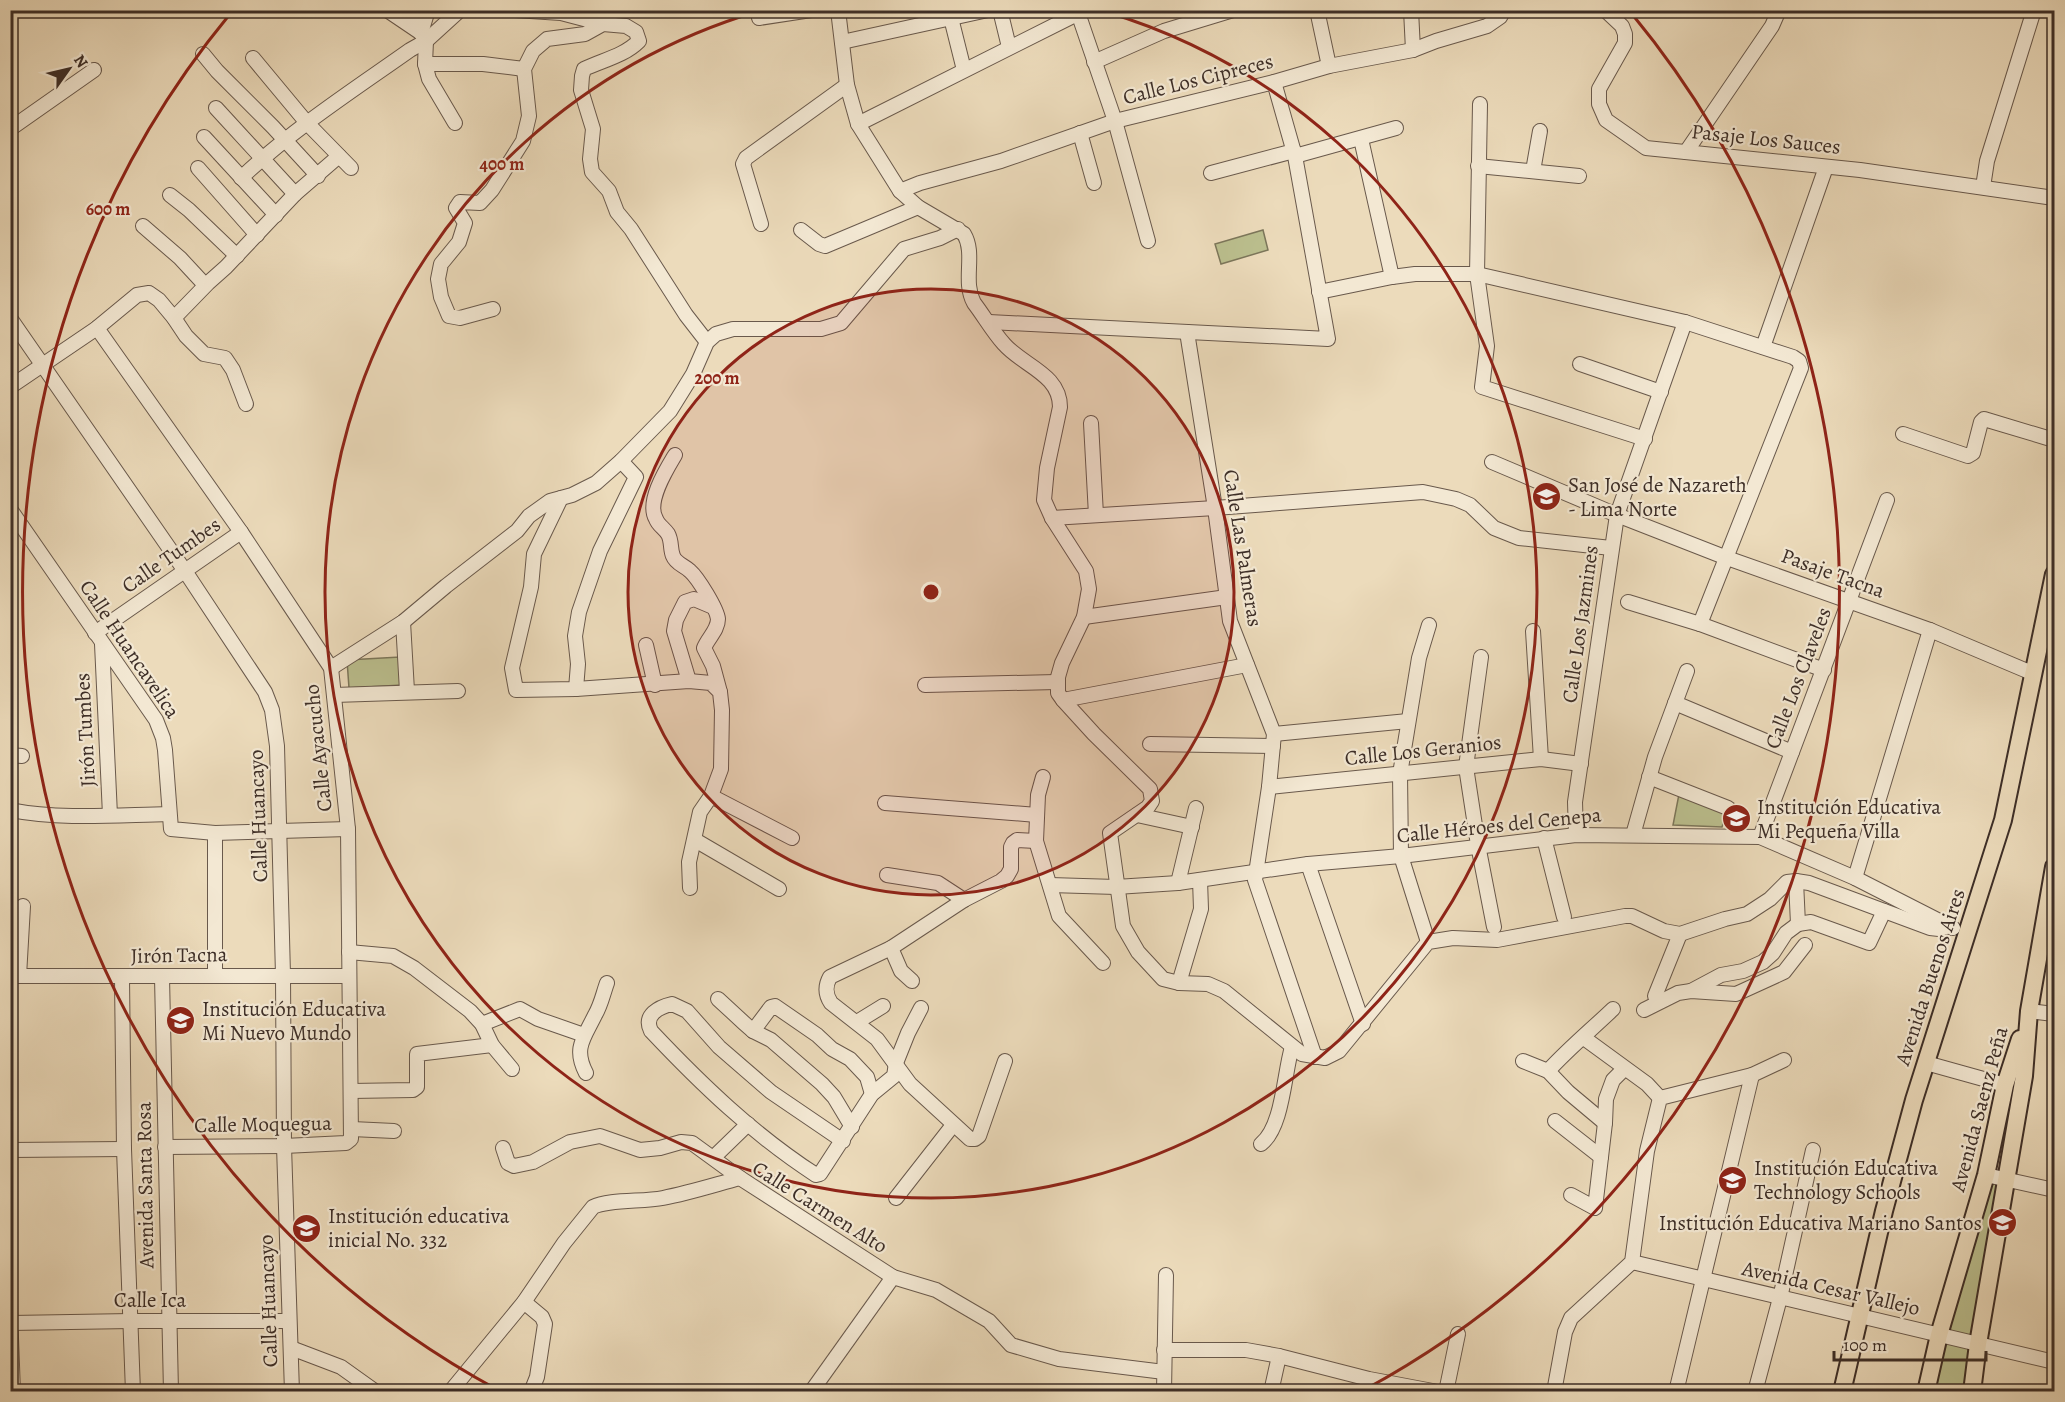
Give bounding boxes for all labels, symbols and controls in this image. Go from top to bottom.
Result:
north arrow [39,39,99,99]
street label: Calle Los Cipreces [1120,47,1276,111]
text: N [68,50,93,72]
street label: Pasaje Los Sauces [1690,117,1842,161]
text: 400 m [480,152,524,176]
text: 600 m [86,197,130,221]
text: 200 m [694,366,740,390]
street label: Calle Las Palmeras [1217,467,1269,629]
place label: San José de Nazareth - Lima Norte [1568,471,1747,523]
school or university icon: San José de Nazareth - Lima Norte [1531,481,1563,513]
street label: Calle Tumbes [116,511,226,599]
street label: Pasaje Tacna [1777,541,1889,605]
street label: Calle Los Jazmines [1555,543,1605,705]
street label: Calle Huancavelica [73,574,187,724]
centre of rings [921,582,941,602]
street label: Calle Los Claveles [1758,603,1838,753]
street label: Jirón Tumbes [68,672,102,788]
street label: Calle Ayacucho [297,683,339,813]
street label: Calle Los Geranios [1343,728,1503,772]
street label: Calle Huancayo [242,749,274,883]
place label: Institución Educativa Mi Pequeña Villa [1757,793,1941,845]
street label: Calle Héroes del Cenepa [1395,800,1603,850]
school or university icon: Institución Educativa Mi Pequeña Villa [1720,803,1752,835]
street label: Avenida Buenos Aires [1888,885,1972,1070]
street label: Jirón Tacna [130,940,228,970]
place label: Institución Educativa Mi Nuevo Mundo [202,995,386,1047]
school or university icon: Institución Educativa Mi Nuevo Mundo [165,1005,197,1037]
street label: Avenida Saenz Peña [1943,1023,2015,1196]
street label: Avenida Santa Rosa [130,1101,160,1270]
street label: Calle Moquegua [194,1109,332,1139]
street label: Calle Carmen Alto [747,1154,893,1260]
place label: Institución Educativa Technology Schools [1754,1154,1938,1206]
school or university icon: Institución Educativa Technology Schools [1717,1164,1749,1196]
place label: Institución educativa inicial No. 332 [328,1202,510,1254]
school or university icon: Institución Educativa Mariano Santos [1987,1207,2019,1239]
place label: Institución Educativa Mariano Santos [1659,1209,1982,1237]
school or university icon: Institución educativa inicial No. 332 [291,1212,323,1244]
street label: Calle Huancayo [252,1234,284,1368]
street label: Avenida Cesar Vallejo [1738,1254,1923,1322]
street label: Calle Ica [114,1286,186,1314]
scale bar [1834,1324,1986,1362]
text: 100 m [1843,1333,1887,1357]

